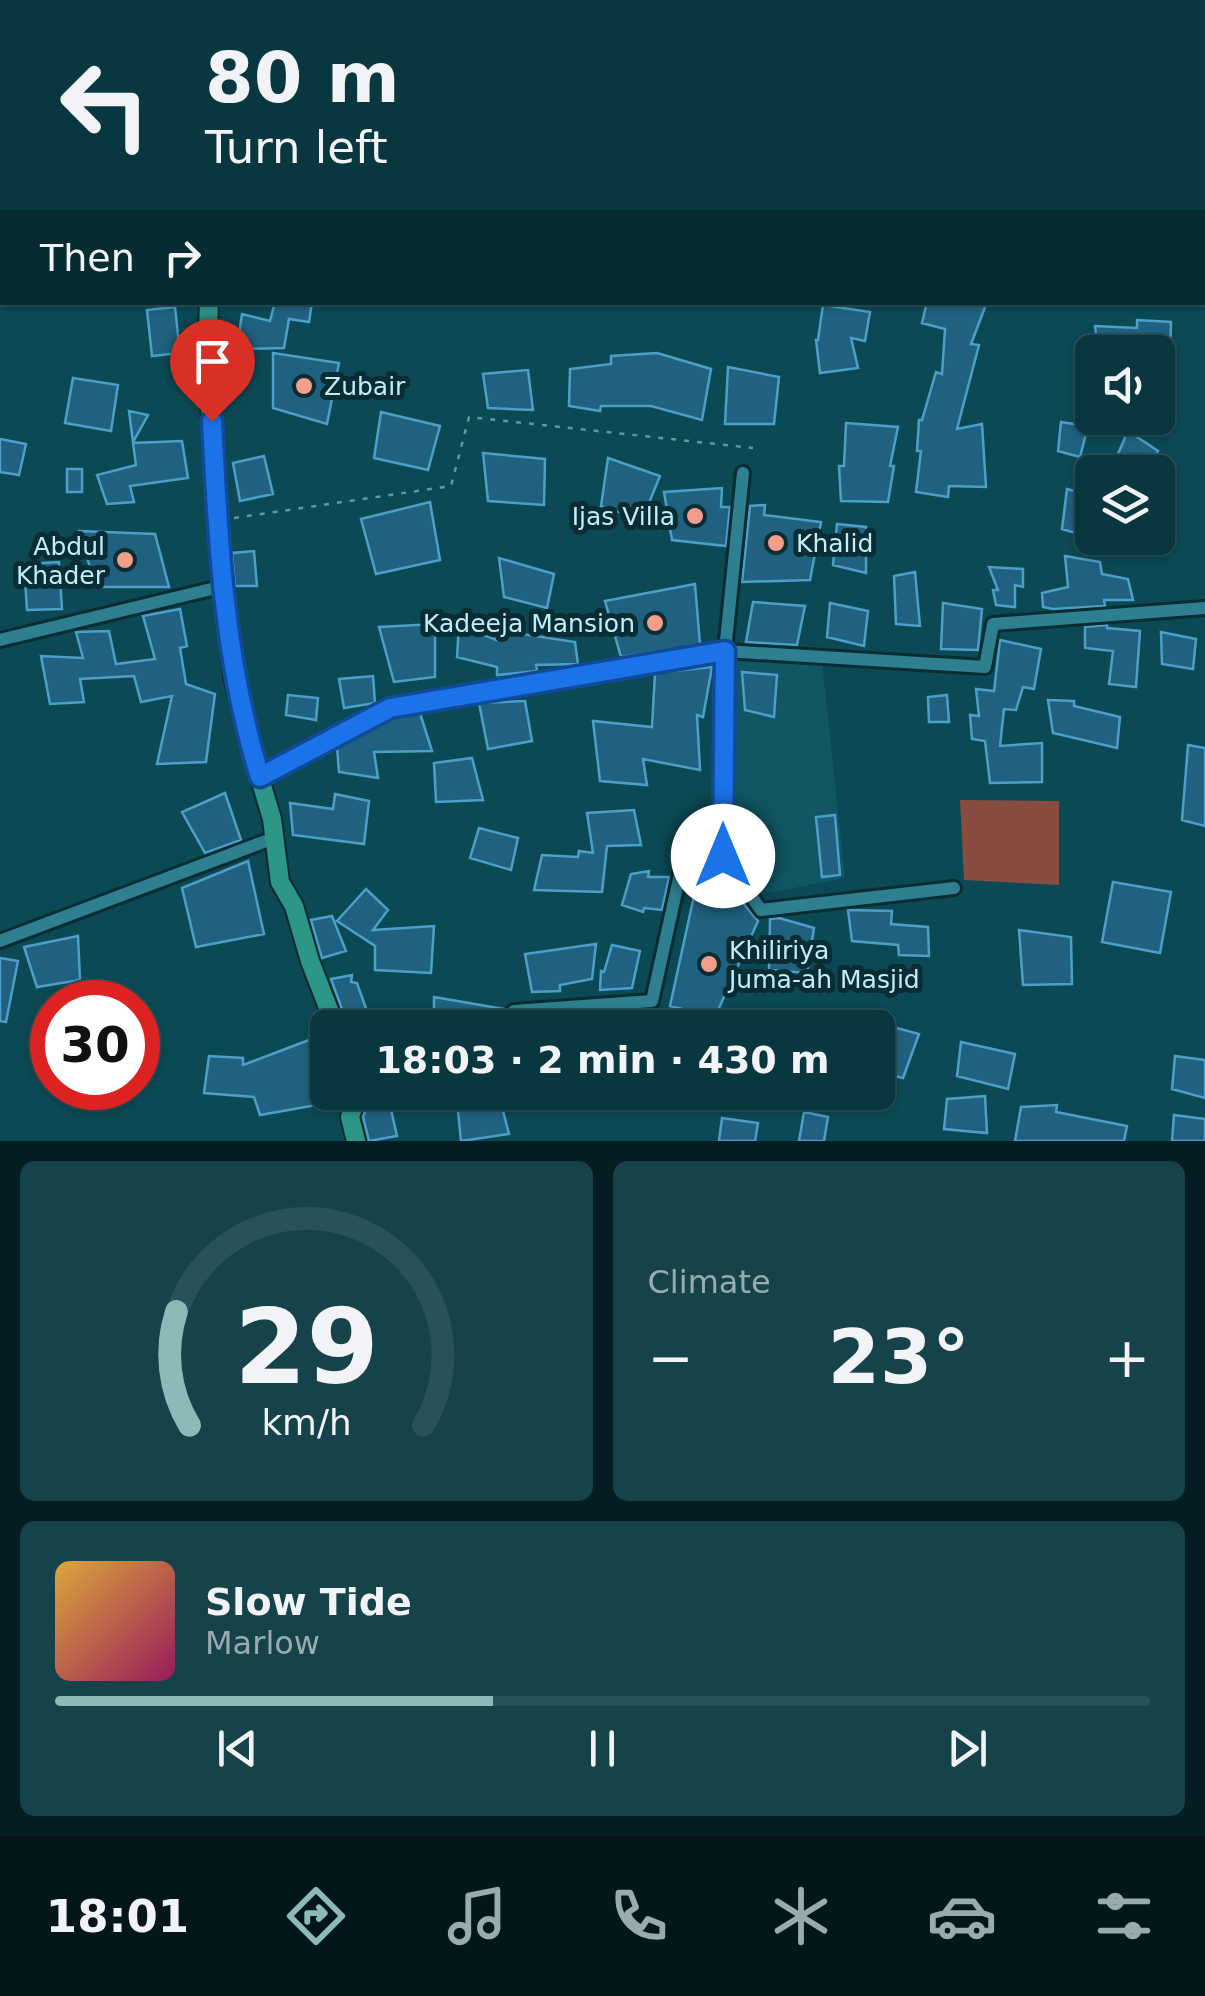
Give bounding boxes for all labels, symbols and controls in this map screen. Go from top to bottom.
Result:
text: 80 m [205,37,400,119]
icon: left [40,40,170,170]
text: Turn left [205,121,388,174]
icon: right [155,230,210,285]
text: Then [40,236,135,280]
pin [170,319,255,422]
icon: arrive [185,334,240,389]
map controls [1075,335,1175,555]
button: sound [1075,335,1175,435]
place label: Zubair [324,372,406,401]
marker: Zubair [293,375,315,397]
button: layers [1075,455,1175,555]
place label: Ijas Villa [572,502,675,531]
marker: Ijas Villa [684,505,706,527]
place label: Khalid [796,529,873,558]
place label: Abdul Khader [16,532,106,590]
marker: Khalid [765,532,787,554]
marker: Abdul Khader [114,549,136,571]
place label: Kadeeja Mansion [423,609,635,638]
marker: Kadeeja Mansion [644,612,666,634]
position arrow [671,804,775,908]
place label: Khiliriya Juma-ah Masjid [727,936,920,994]
marker: Khiliriya Juma-ah Masjid [698,953,720,975]
speed limit sign: 30 [30,980,160,1110]
text: 18:03 · 2 min · 430 m [375,1038,830,1082]
text: Climate [648,1263,771,1301]
text: 29 [234,1286,379,1408]
text: 23° [828,1313,970,1401]
text: − [648,1326,694,1390]
text: + [1104,1326,1150,1390]
text: km/h [261,1402,351,1443]
text: Slow Tide [205,1580,412,1624]
text: Marlow [205,1624,320,1662]
icon: previous [210,1721,265,1776]
icon: pause [575,1721,630,1776]
icon: next [940,1721,995,1776]
icon: directions [281,1881,351,1951]
icon: music [442,1881,512,1951]
icon: phone [604,1881,674,1951]
icon: climate [766,1881,836,1951]
icon: car [927,1881,997,1951]
icon: filters [1089,1881,1159,1951]
text: 18:01 [46,1890,189,1943]

